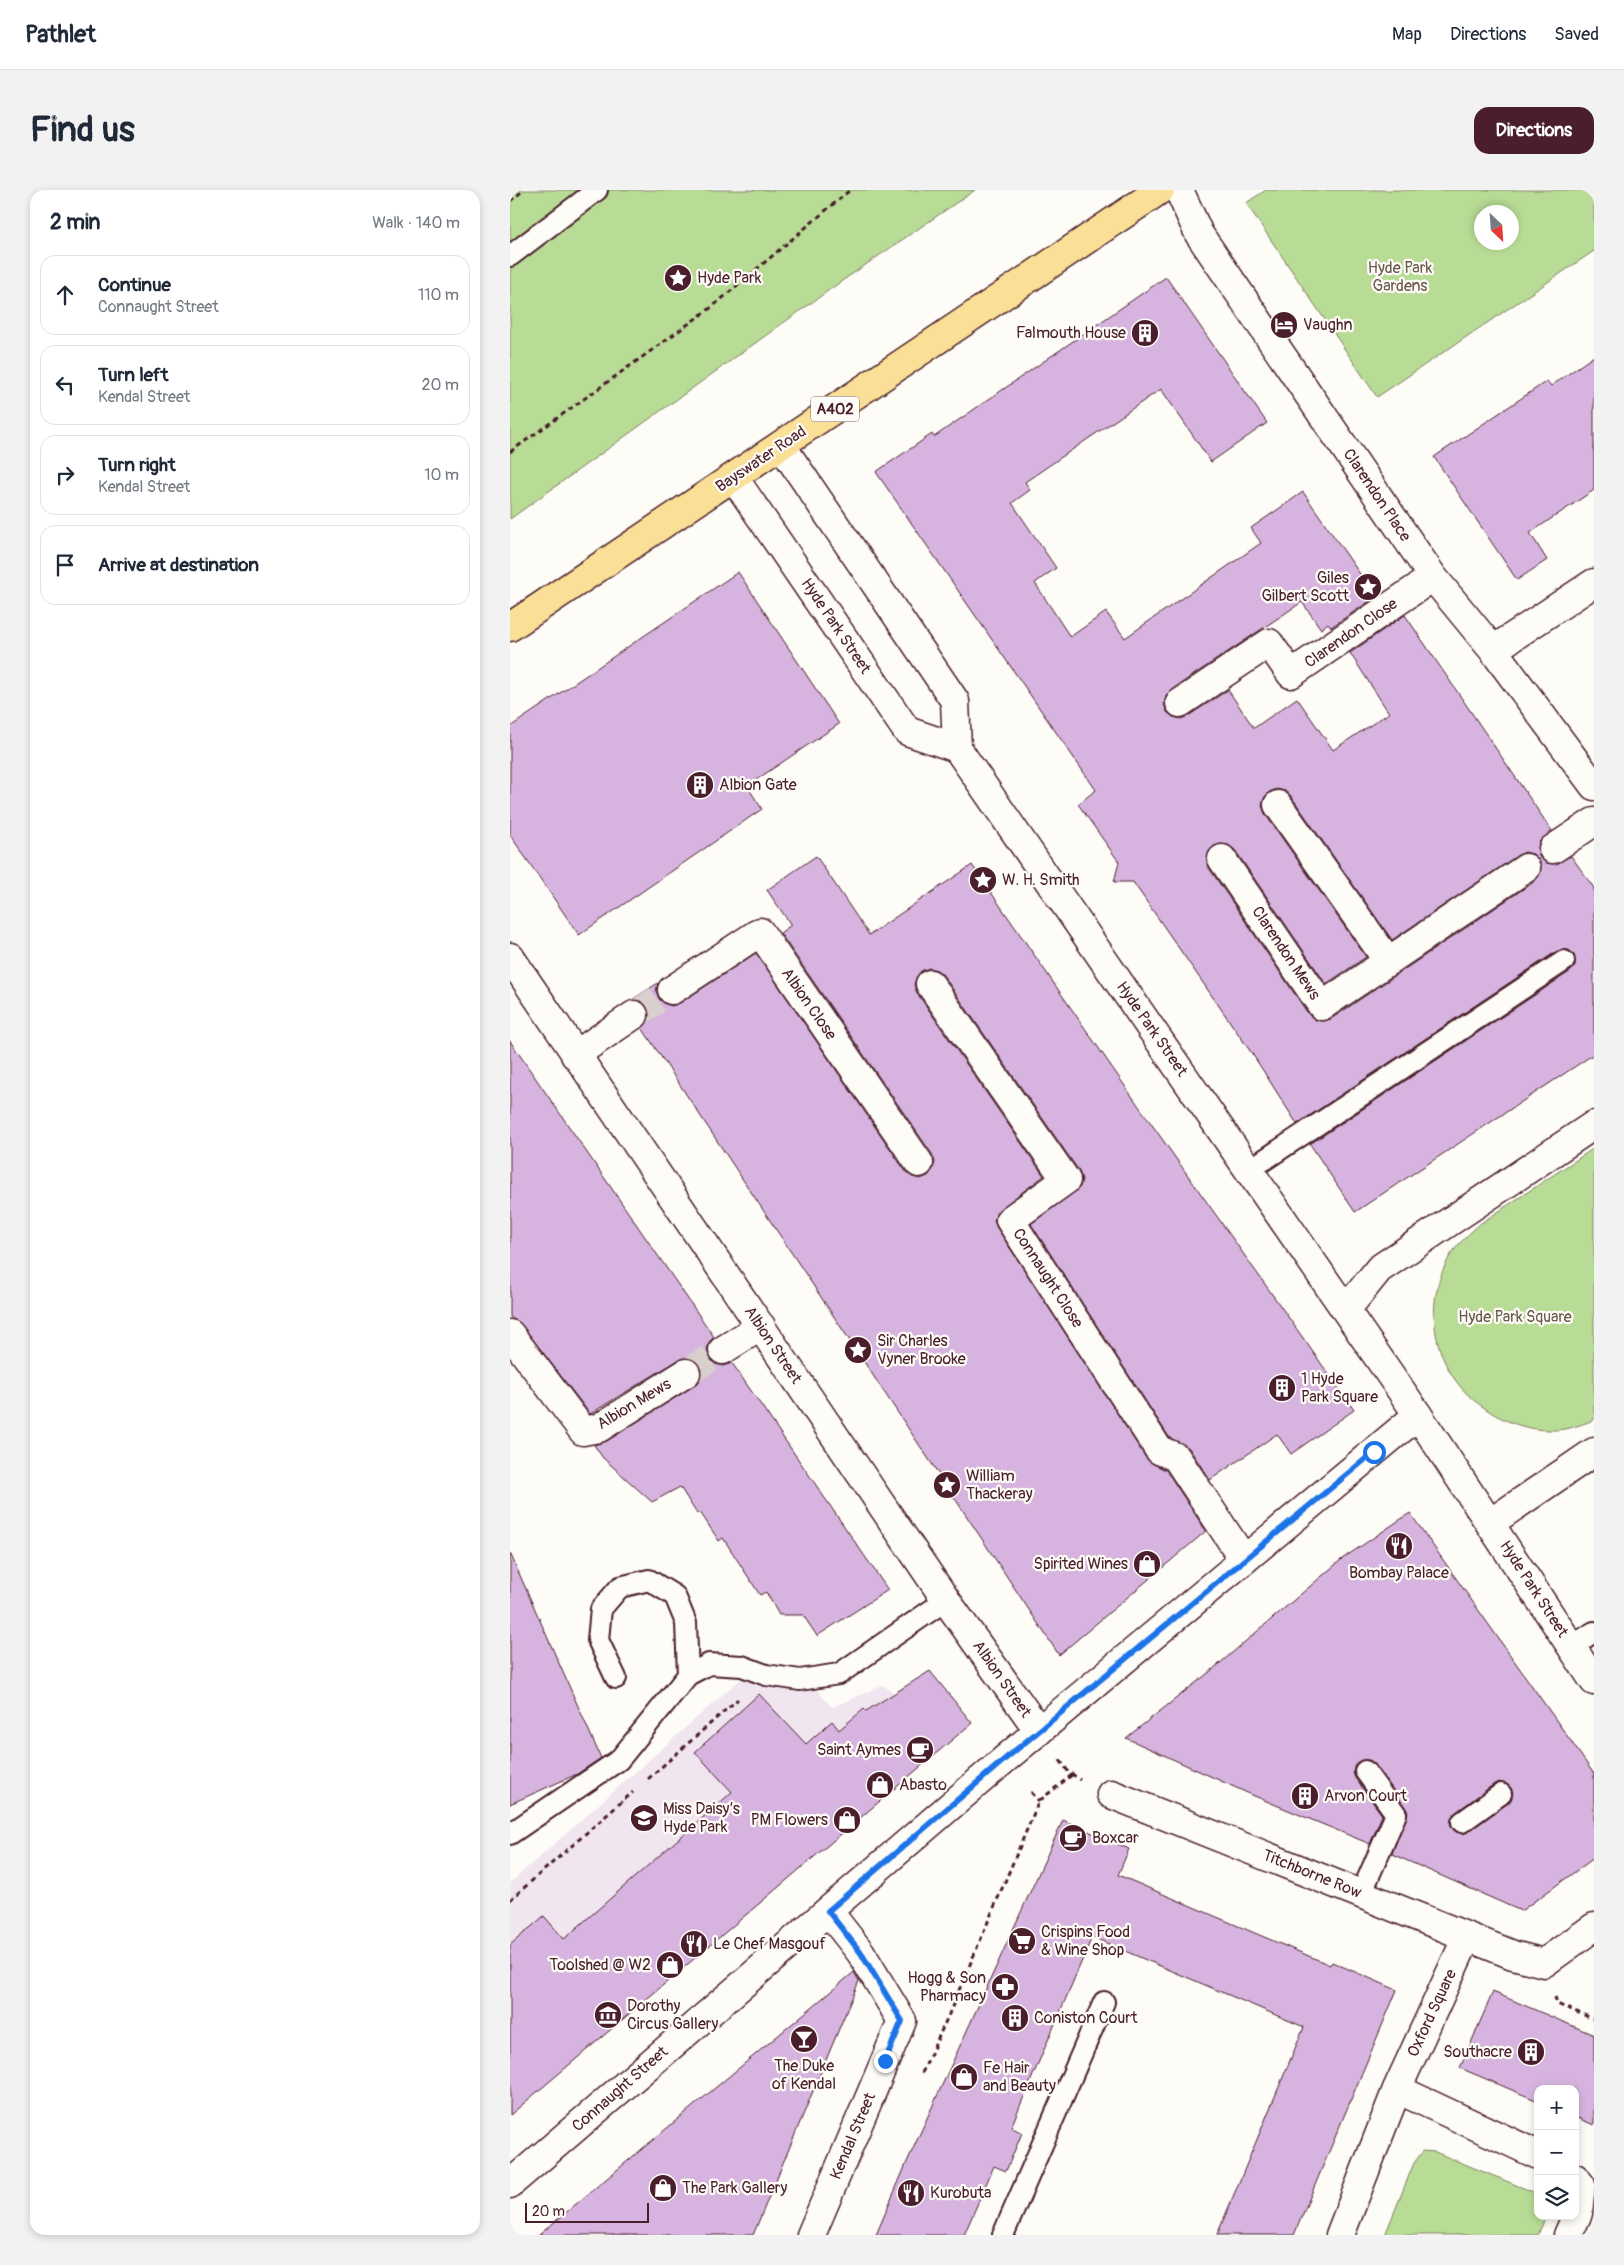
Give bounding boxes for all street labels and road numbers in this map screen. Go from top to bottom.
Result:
road number: A402 [811,396,859,422]
street label: Bayswater Road [712,421,810,497]
street label: Clarendon Place [1339,445,1415,545]
street label: Hyde Park Street [797,574,876,678]
street label: Clarendon Close [1301,594,1401,672]
street label: Clarendon Mews [1247,902,1325,1004]
street label: Albion Close [777,964,841,1044]
street label: Hyde Park Street [1112,978,1192,1081]
street label: Connaught Close [1008,1225,1088,1332]
street label: Albion Street [740,1302,807,1388]
street label: Albion Mews [593,1374,675,1434]
street label: Hyde Park Street [1495,1537,1573,1642]
street label: Albion Street [968,1637,1036,1722]
street label: Titchborne Row [1260,1845,1365,1903]
street label: Oxford Square [1403,1966,1461,2060]
street label: Connaught Street [568,2042,672,2136]
street label: Kendal Street [826,2089,880,2182]

